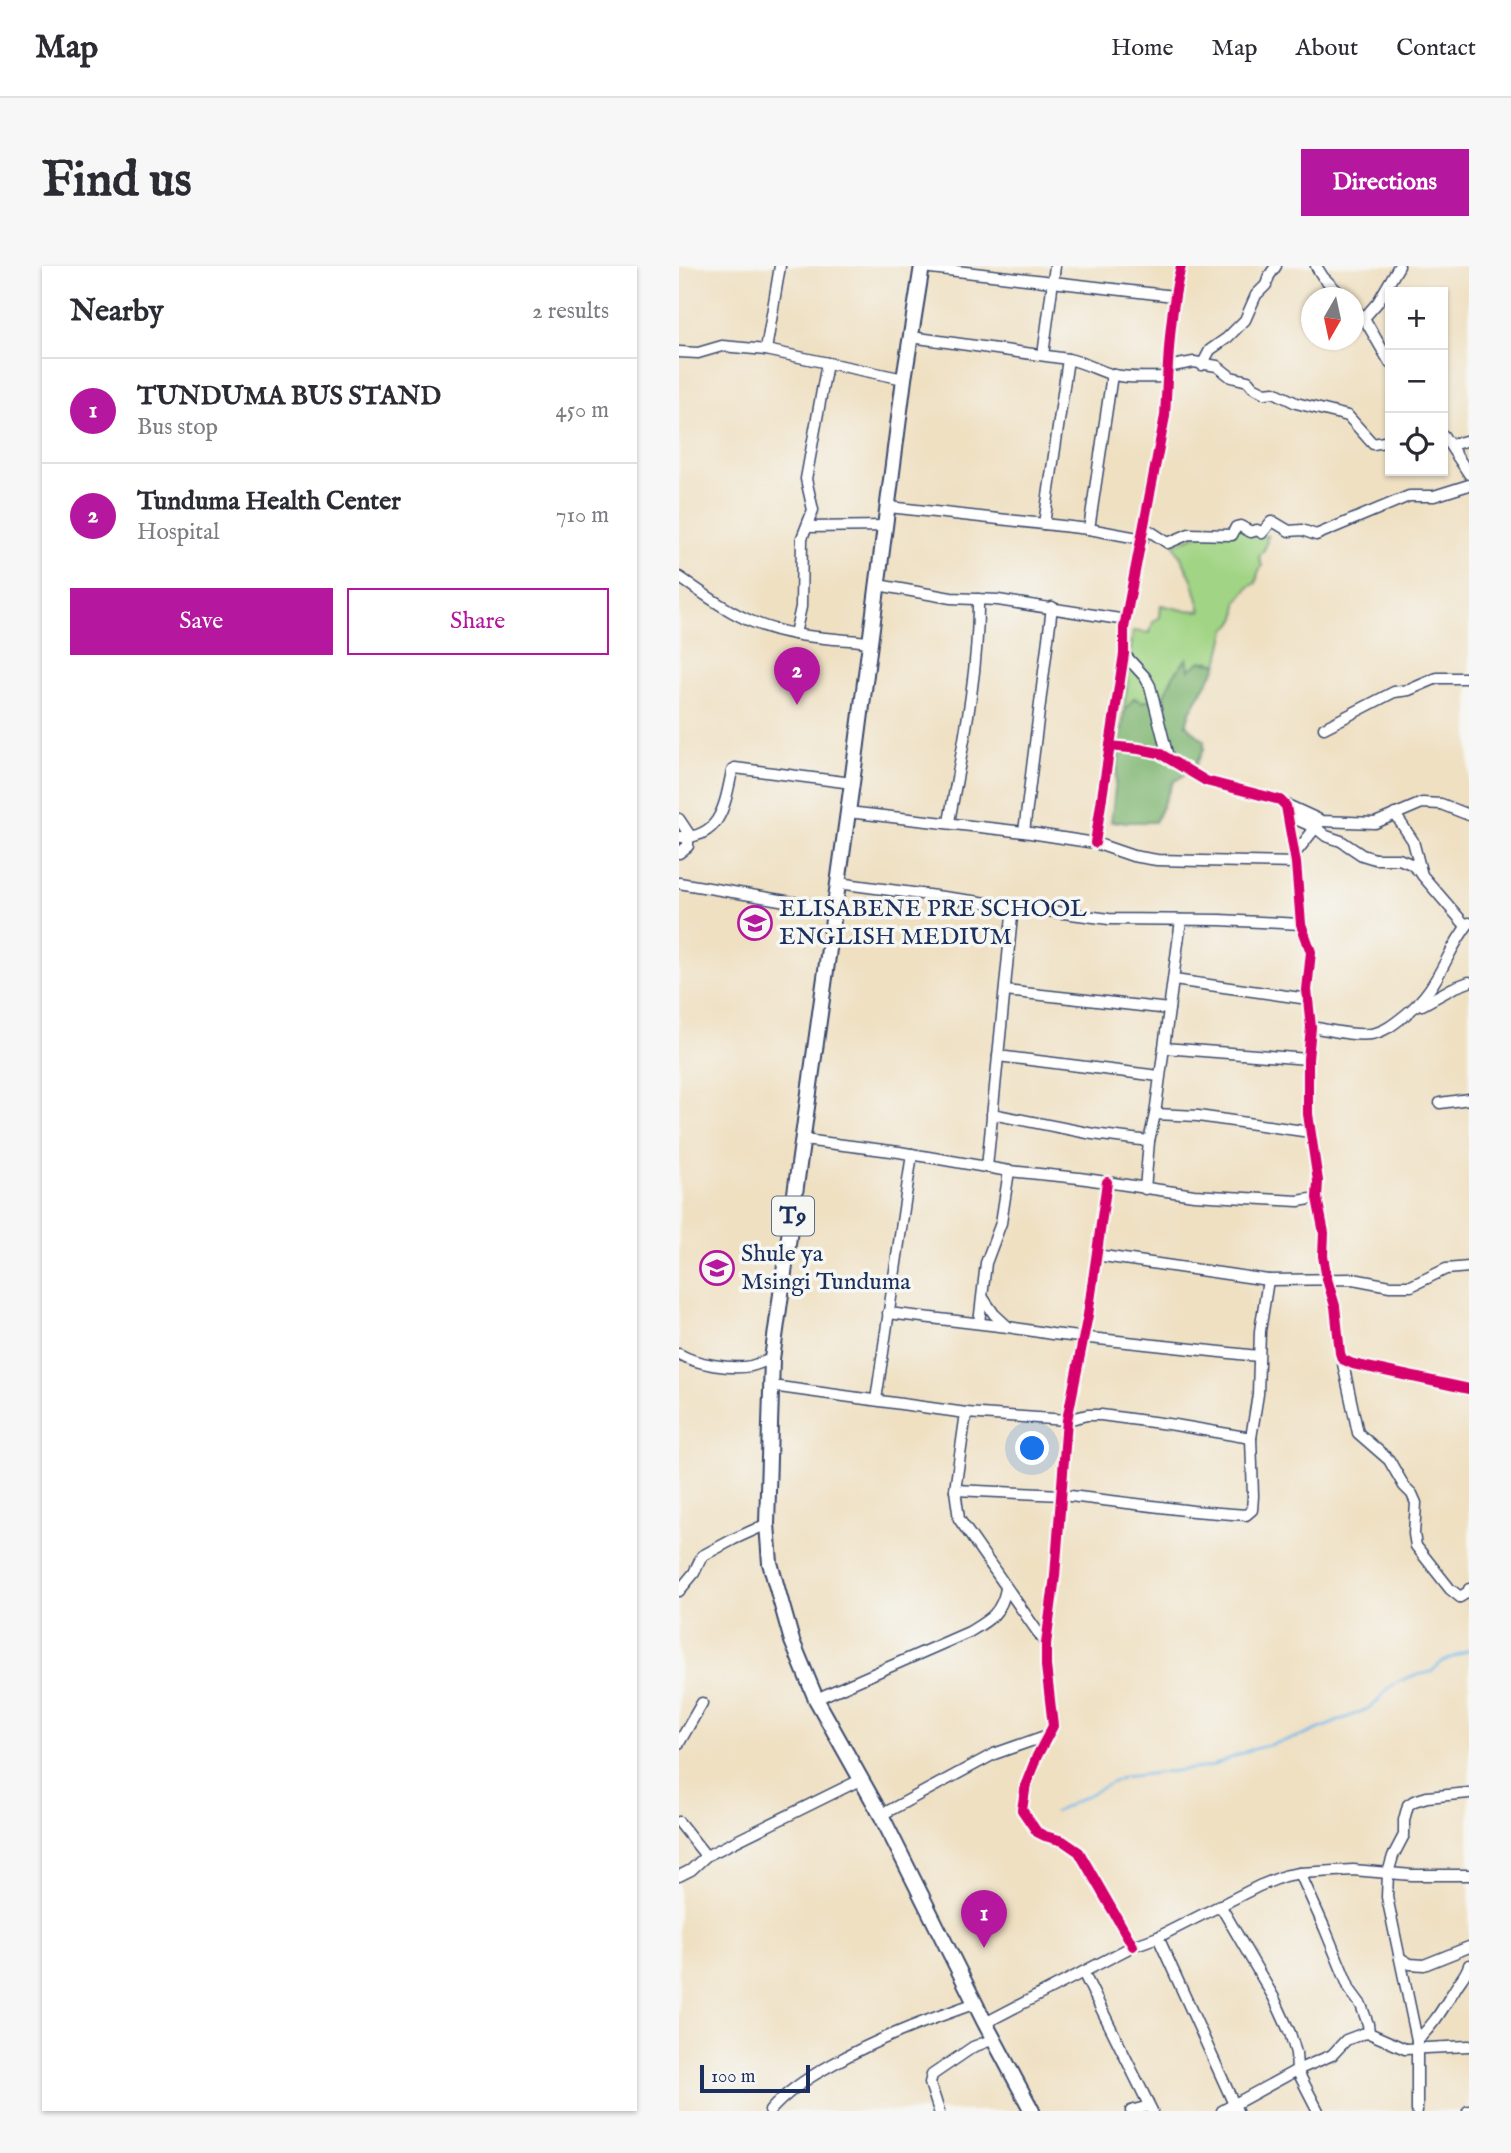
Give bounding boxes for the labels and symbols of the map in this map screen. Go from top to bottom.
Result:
north arrow [1301,287,1364,350]
pin: 2 [774,647,820,705]
place label: ELISABENE PRE SCHOOL ENGLISH MEDIUM [779,894,1088,953]
school or university icon: ELISABENE PRE SCHOOL ENGLISH MEDIUM [736,904,774,942]
road number: T9 [772,1197,814,1236]
place label: Shule ya Msingi Tunduma [741,1239,911,1298]
school or university icon: Shule ya Msingi Tunduma [698,1249,736,1287]
your location [1015,1431,1049,1465]
pin: 1 [961,1890,1007,1948]
scale bar [700,2062,810,2094]

